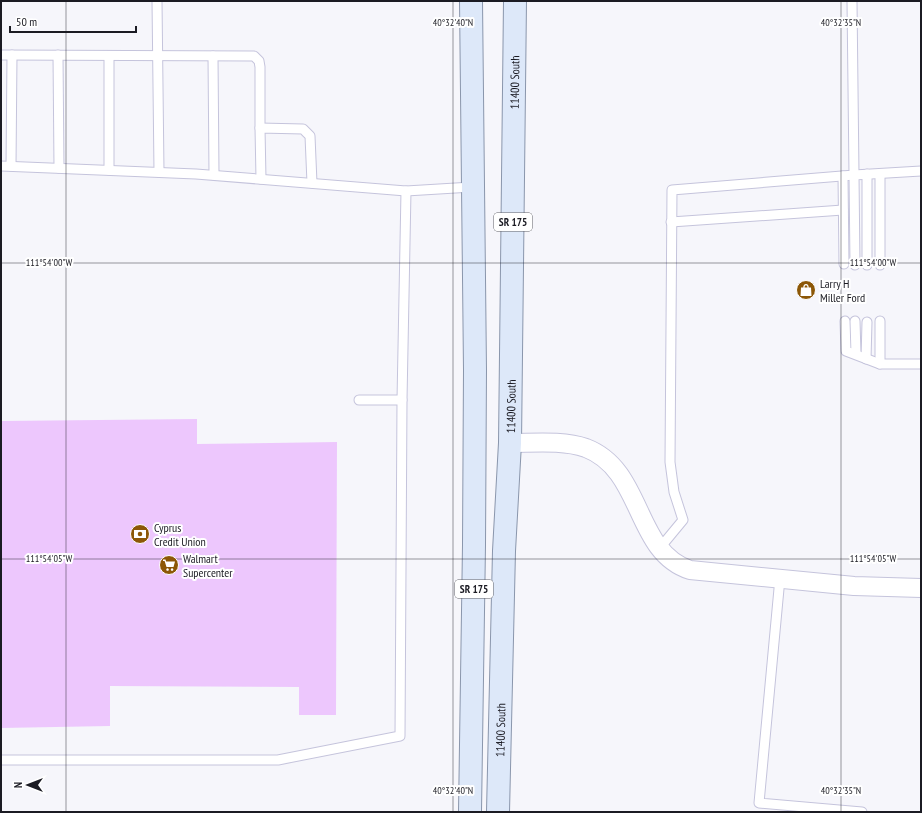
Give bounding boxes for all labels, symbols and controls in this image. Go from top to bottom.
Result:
scale bar [10,8,136,34]
text: 50 m [16,14,37,29]
text: 40°32'40"N [433,16,473,29]
text: 40°32'35"N [821,16,861,29]
street label: 11400 South [506,55,522,109]
road number: SR 175 [494,213,532,231]
text: 111°54'00"W [26,256,73,269]
text: 111°54'00"W [850,256,897,269]
place label: Larry H Miller Ford [820,276,865,305]
shop icon: Larry H Miller Ford [795,279,817,301]
street label: 11400 South [503,379,518,433]
place label: Cyprus Credit Union [154,520,206,549]
bank icon: Cyprus Credit Union [129,523,151,545]
place label: Walmart Supercenter [183,551,233,580]
text: 111°54'05"W [26,552,73,565]
text: 111°54'05"W [850,552,897,565]
supermarket icon: Walmart Supercenter [158,554,180,576]
road number: SR 175 [455,580,493,598]
street label: 11400 South [492,703,508,757]
north arrow [8,765,48,805]
text: N [11,782,25,788]
text: 40°32'40"N [433,784,473,797]
text: 40°32'35"N [821,784,861,797]

